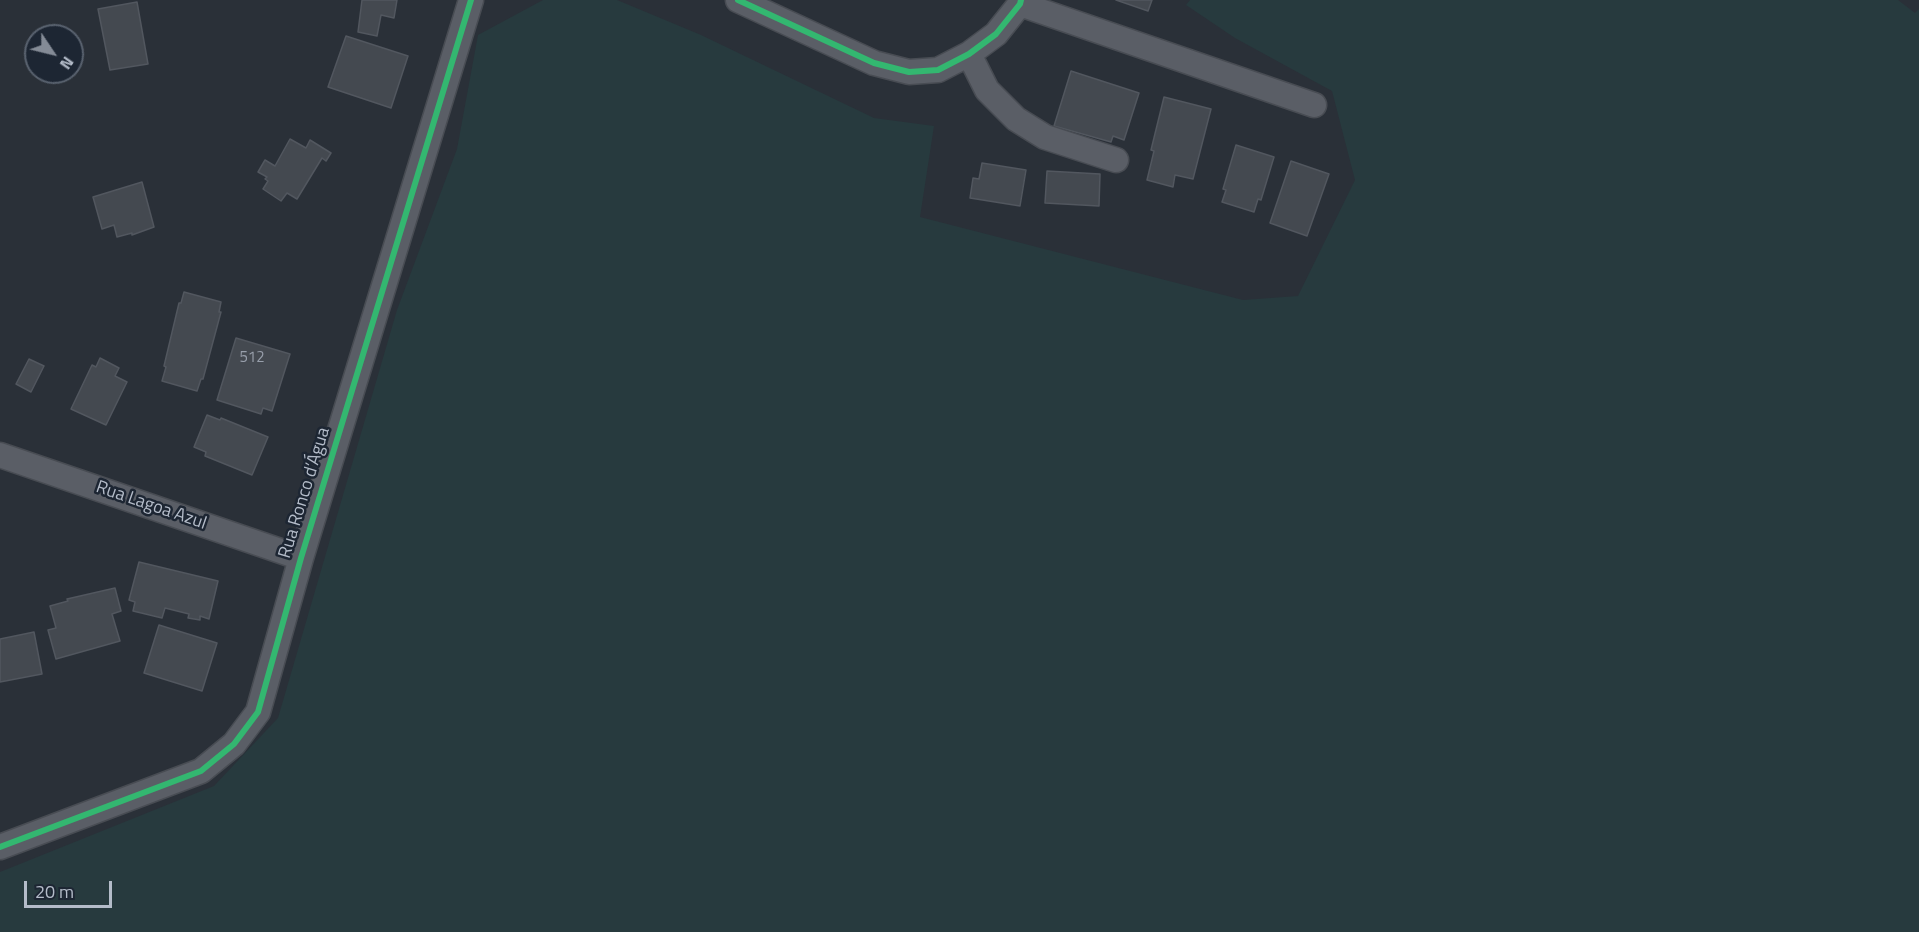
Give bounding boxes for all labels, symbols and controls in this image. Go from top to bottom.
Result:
north arrow [24,24,84,84]
text: N [54,52,80,75]
house number: 512 [239,349,265,367]
street label: Rua Ronco d’Água [275,425,335,561]
street label: Rua Lagoa Azul [93,477,209,535]
scale bar [27,869,116,907]
text: 20 m [35,878,74,905]

